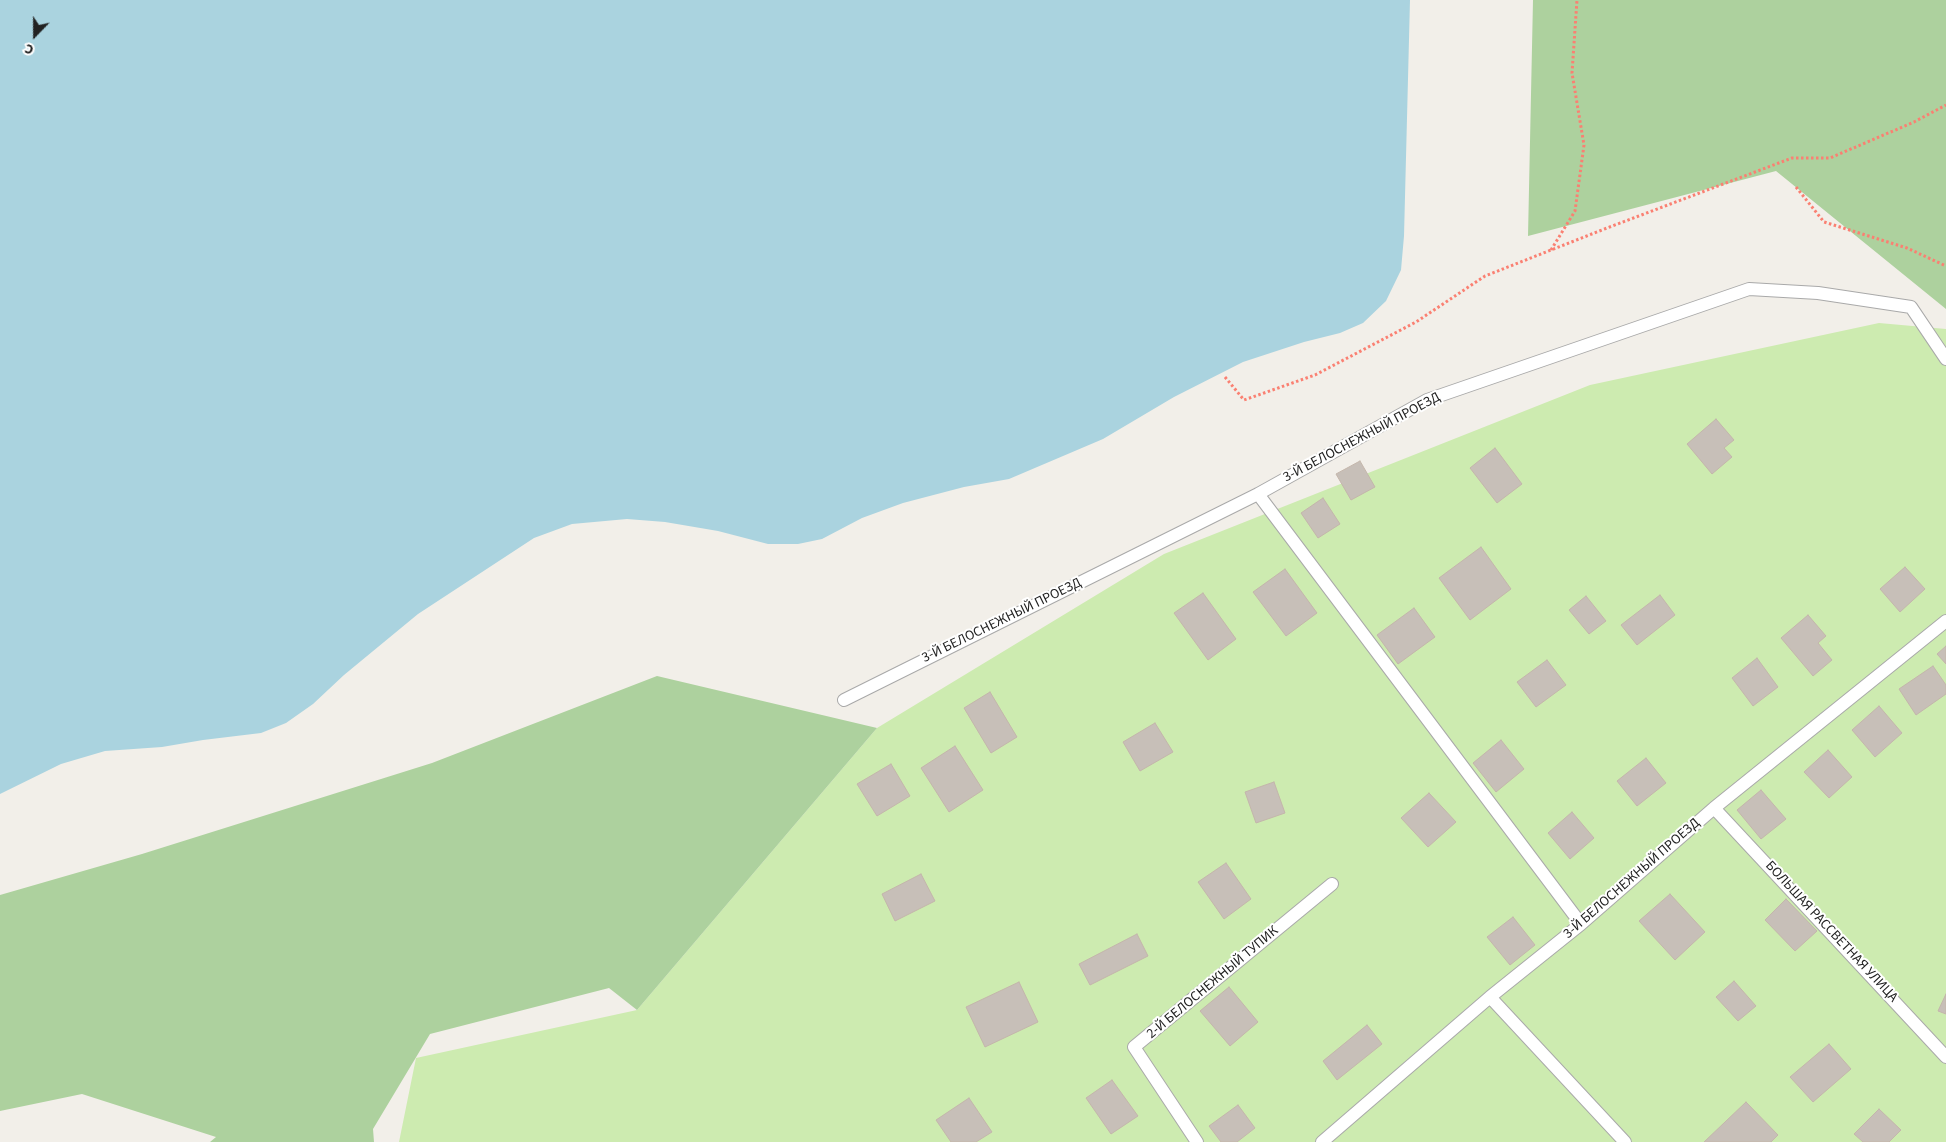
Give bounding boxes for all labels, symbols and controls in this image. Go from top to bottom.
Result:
north arrow [10,10,60,60]
text: С [22,38,37,60]
street label: 3-Й БЕЛОСНЕЖНЫЙ ПРОЕЗД [1281,389,1443,487]
street label: 3-Й БЕЛОСНЕЖНЫЙ ПРОЕЗД [920,575,1084,667]
street label: 3-Й БЕЛОСНЕЖНЫЙ ПРОЕЗД [1560,815,1704,943]
street label: БОЛЬШАЯ РАССВЕТНАЯ УЛИЦА [1761,858,1901,1006]
street label: 2-Й БЕЛОСНЕЖНЫЙ ТУПИК [1144,923,1282,1043]

